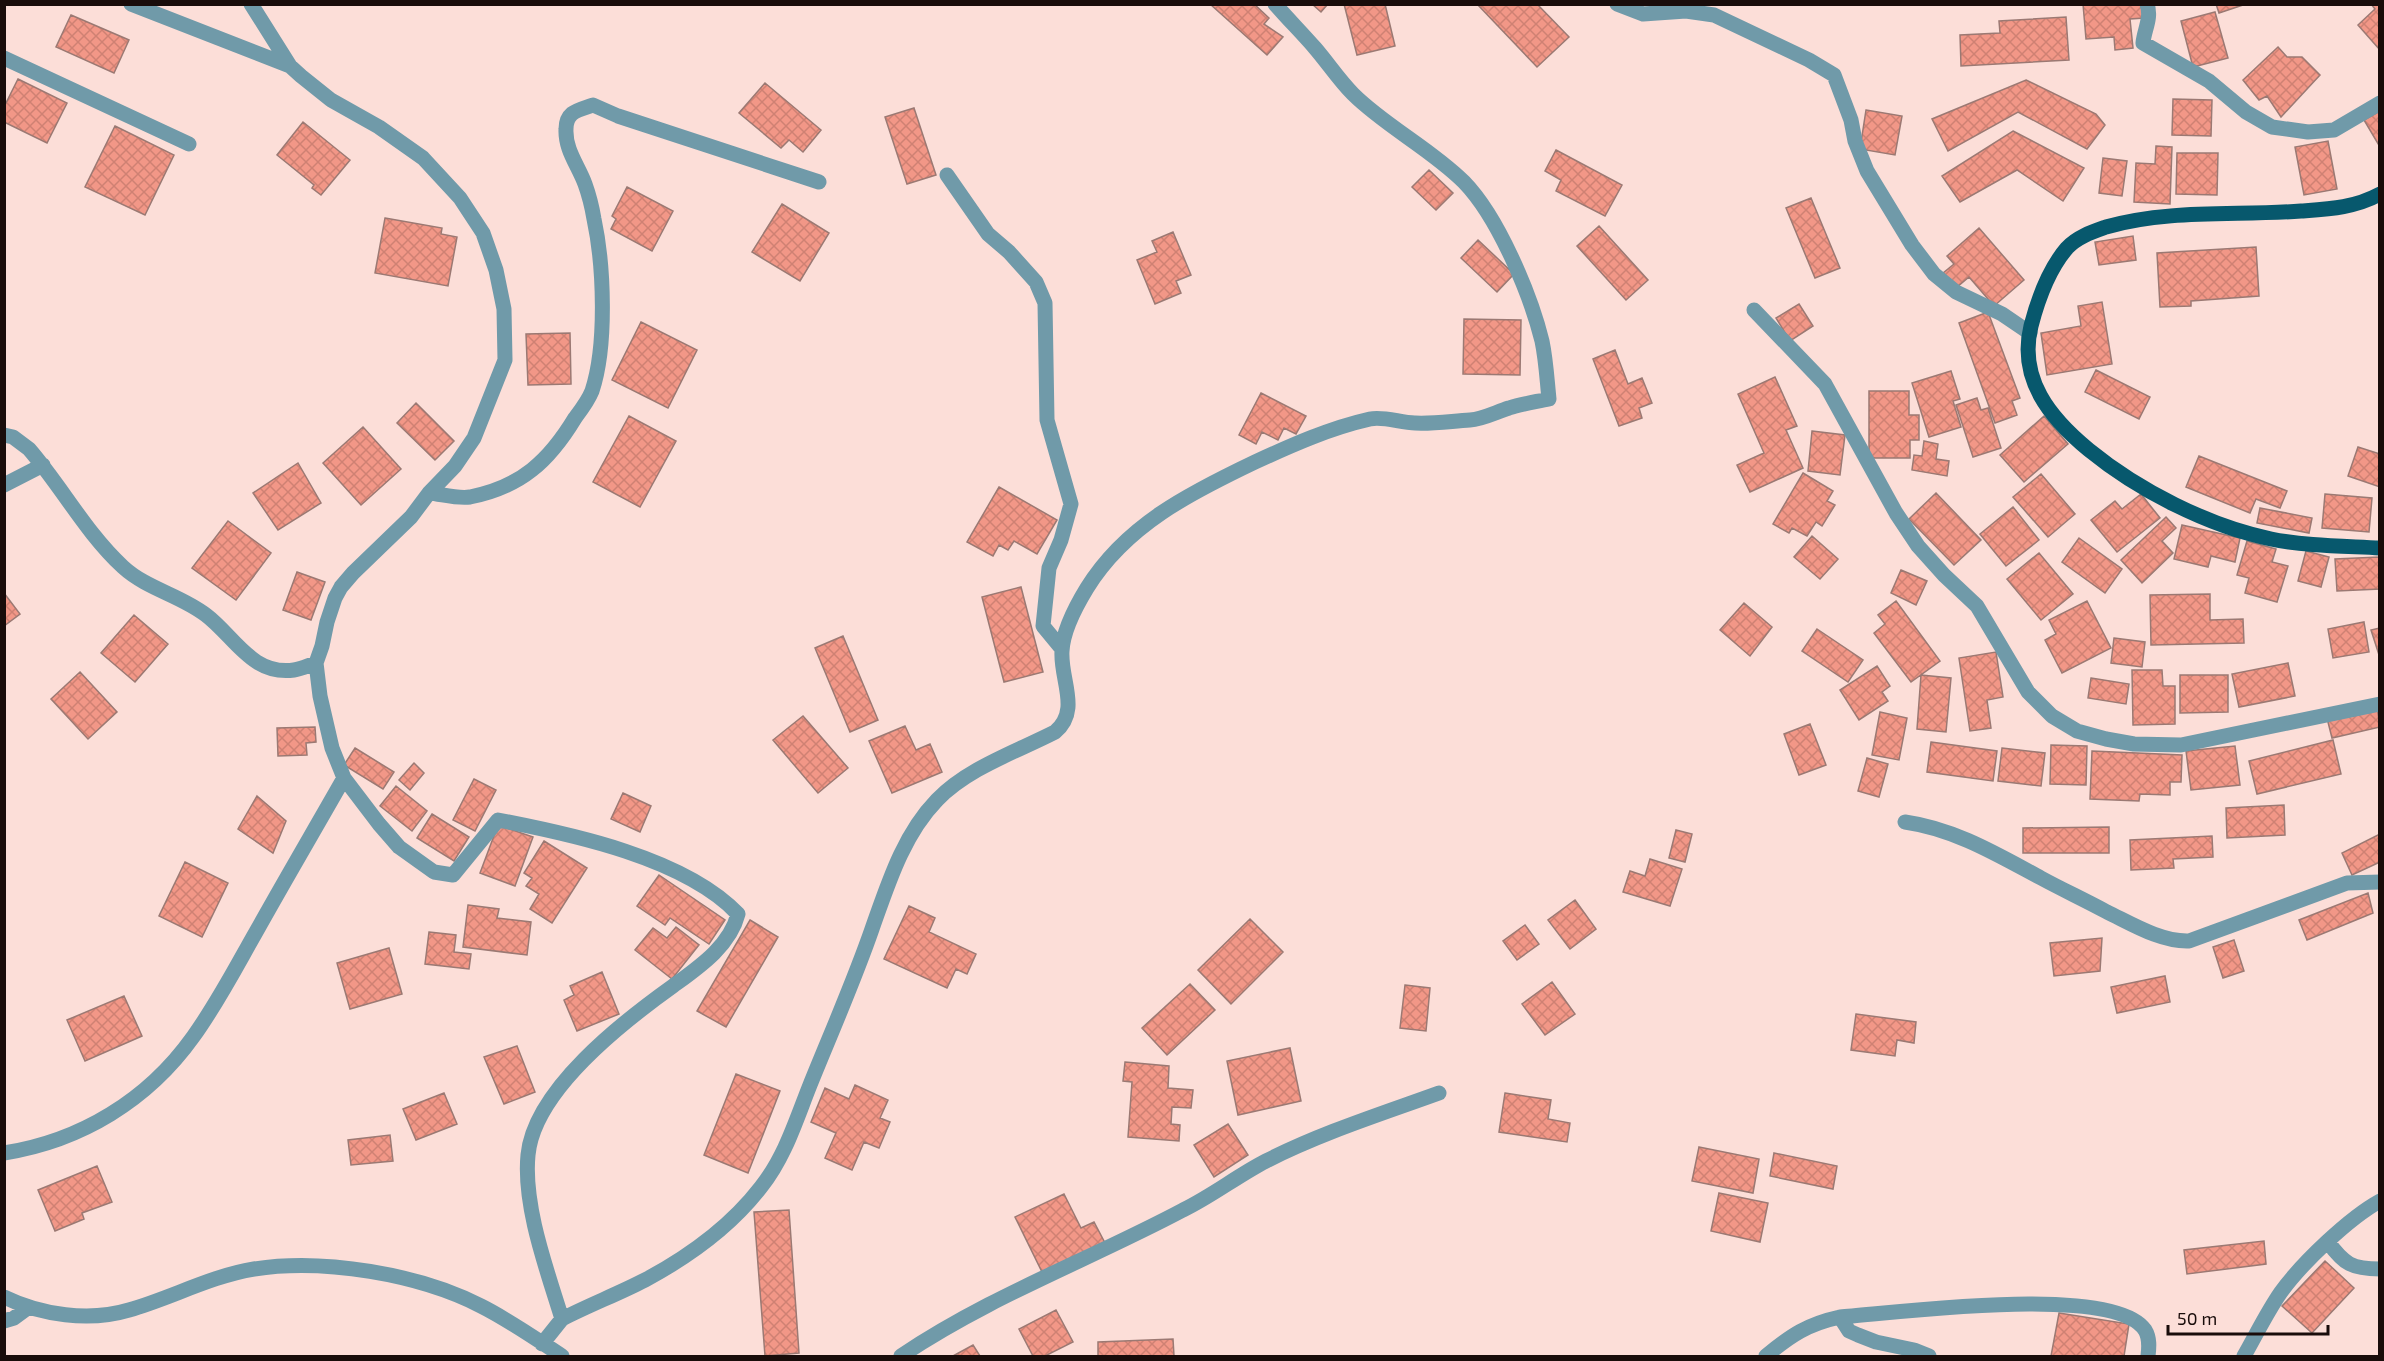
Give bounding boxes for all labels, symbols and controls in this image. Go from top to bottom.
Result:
scale bar [2168,1298,2328,1336]
text: 50 m [2177,1307,2217,1329]

